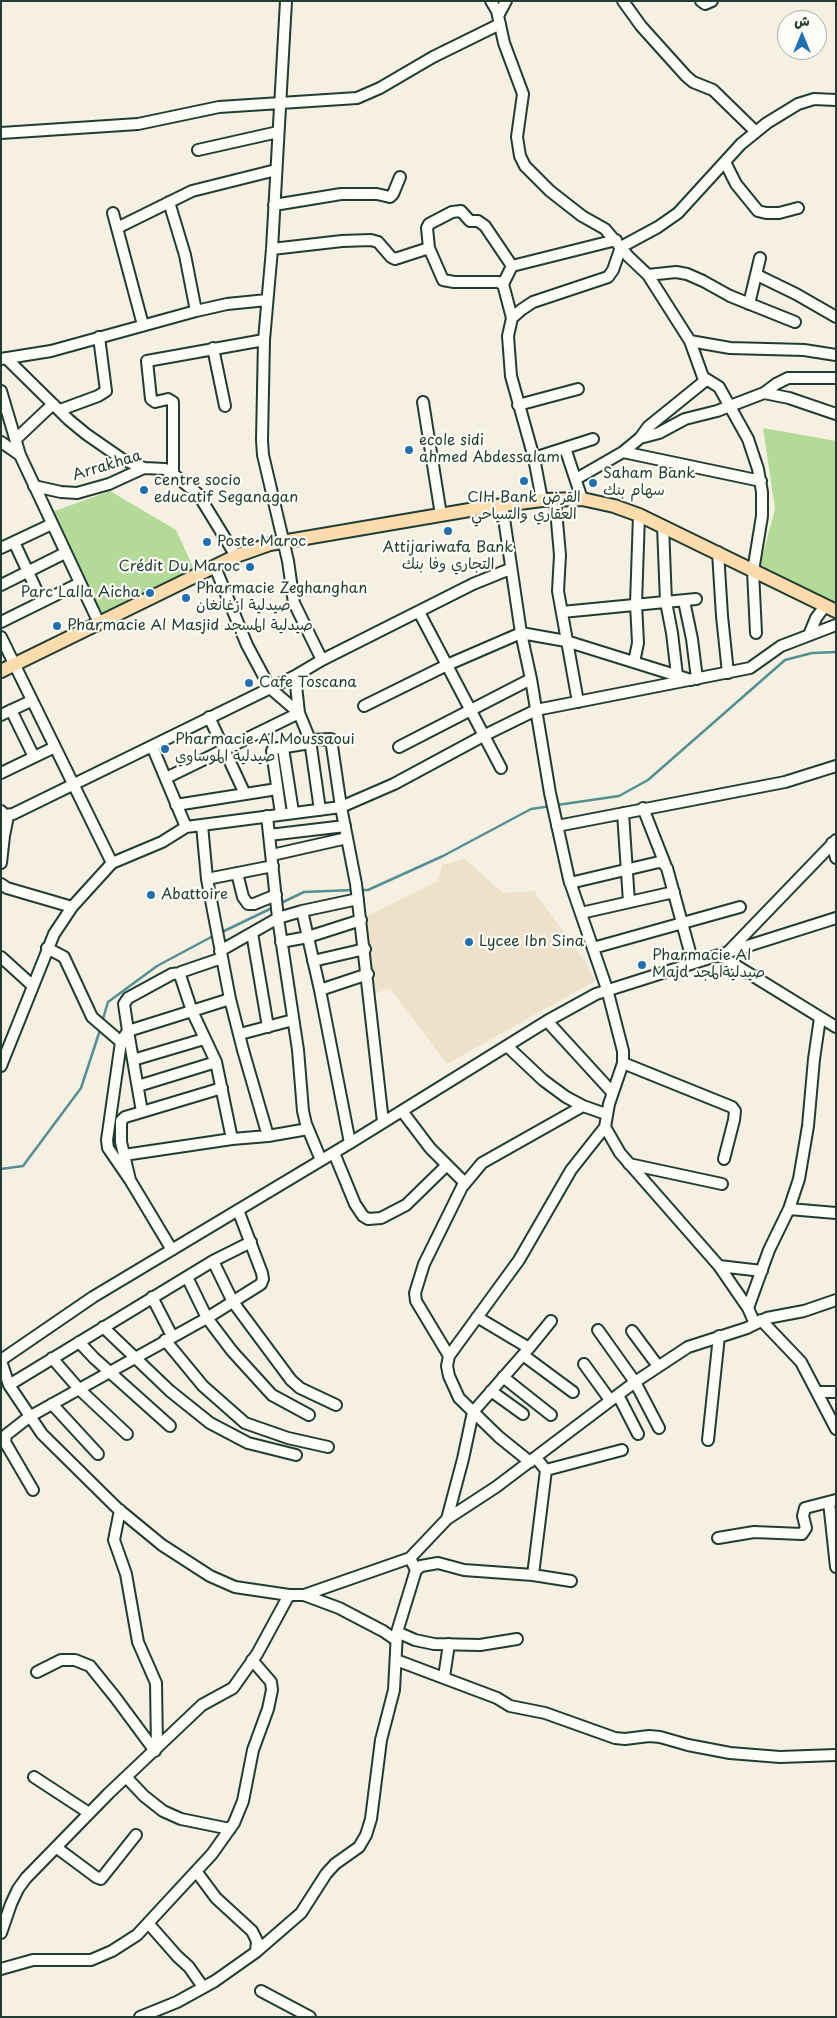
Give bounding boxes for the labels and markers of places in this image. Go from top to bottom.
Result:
place label: ecole sidi ahmed Abdessalam [419,432,560,467]
marker: ecole sidi ahmed Abdessalam [403,444,415,456]
place label: Saham Bank سهام بنك [603,465,695,500]
place label: centre socio educatif Seganagan [154,472,298,507]
marker: CIH Bank القرض العقاري والسياحي [518,475,530,487]
marker: Saham Bank سهام بنك [587,477,599,489]
marker: centre socio educatif Seganagan [138,484,150,496]
place label: CIH Bank القرض العقاري والسياحي [467,489,581,524]
marker: Attijariwafa Bank التجاري وفا بنك [442,525,454,537]
place label: Poste Maroc [217,533,306,551]
marker: Poste Maroc [201,536,213,548]
place label: Attijariwafa Bank التجاري وفا بنك [383,539,513,574]
place label: Crédit Du Maroc [118,558,240,576]
marker: Crédit Du Maroc [244,561,256,573]
place label: Pharmacie Zeghanghan صيدلية ازغانغان [196,580,368,615]
place label: Parc Lalla Aicha [20,584,140,602]
marker: Parc Lalla Aicha [144,587,156,599]
marker: Pharmacie Zeghanghan صيدلية ازغانغان [180,592,192,604]
place label: Pharmacie Al Masjid صيدلية المسجد [67,617,313,635]
marker: Pharmacie Al Masjid صيدلية المسجد [51,620,63,632]
place label: Cafe Toscana [259,674,357,692]
marker: Cafe Toscana [243,677,255,689]
place label: Pharmacie Al Moussaoui صيدلية الموساوي [175,731,355,766]
marker: Pharmacie Al Moussaoui صيدلية الموساوي [159,743,171,755]
place label: Abattoire [161,886,228,904]
marker: Abattoire [145,889,157,901]
place label: Lycee Ibn Sina [479,933,584,951]
marker: Lycee Ibn Sina [463,936,475,948]
place label: Pharmacie Al Majd صيدليةالمجد [652,947,765,982]
marker: Pharmacie Al Majd صيدليةالمجد [636,959,648,971]

